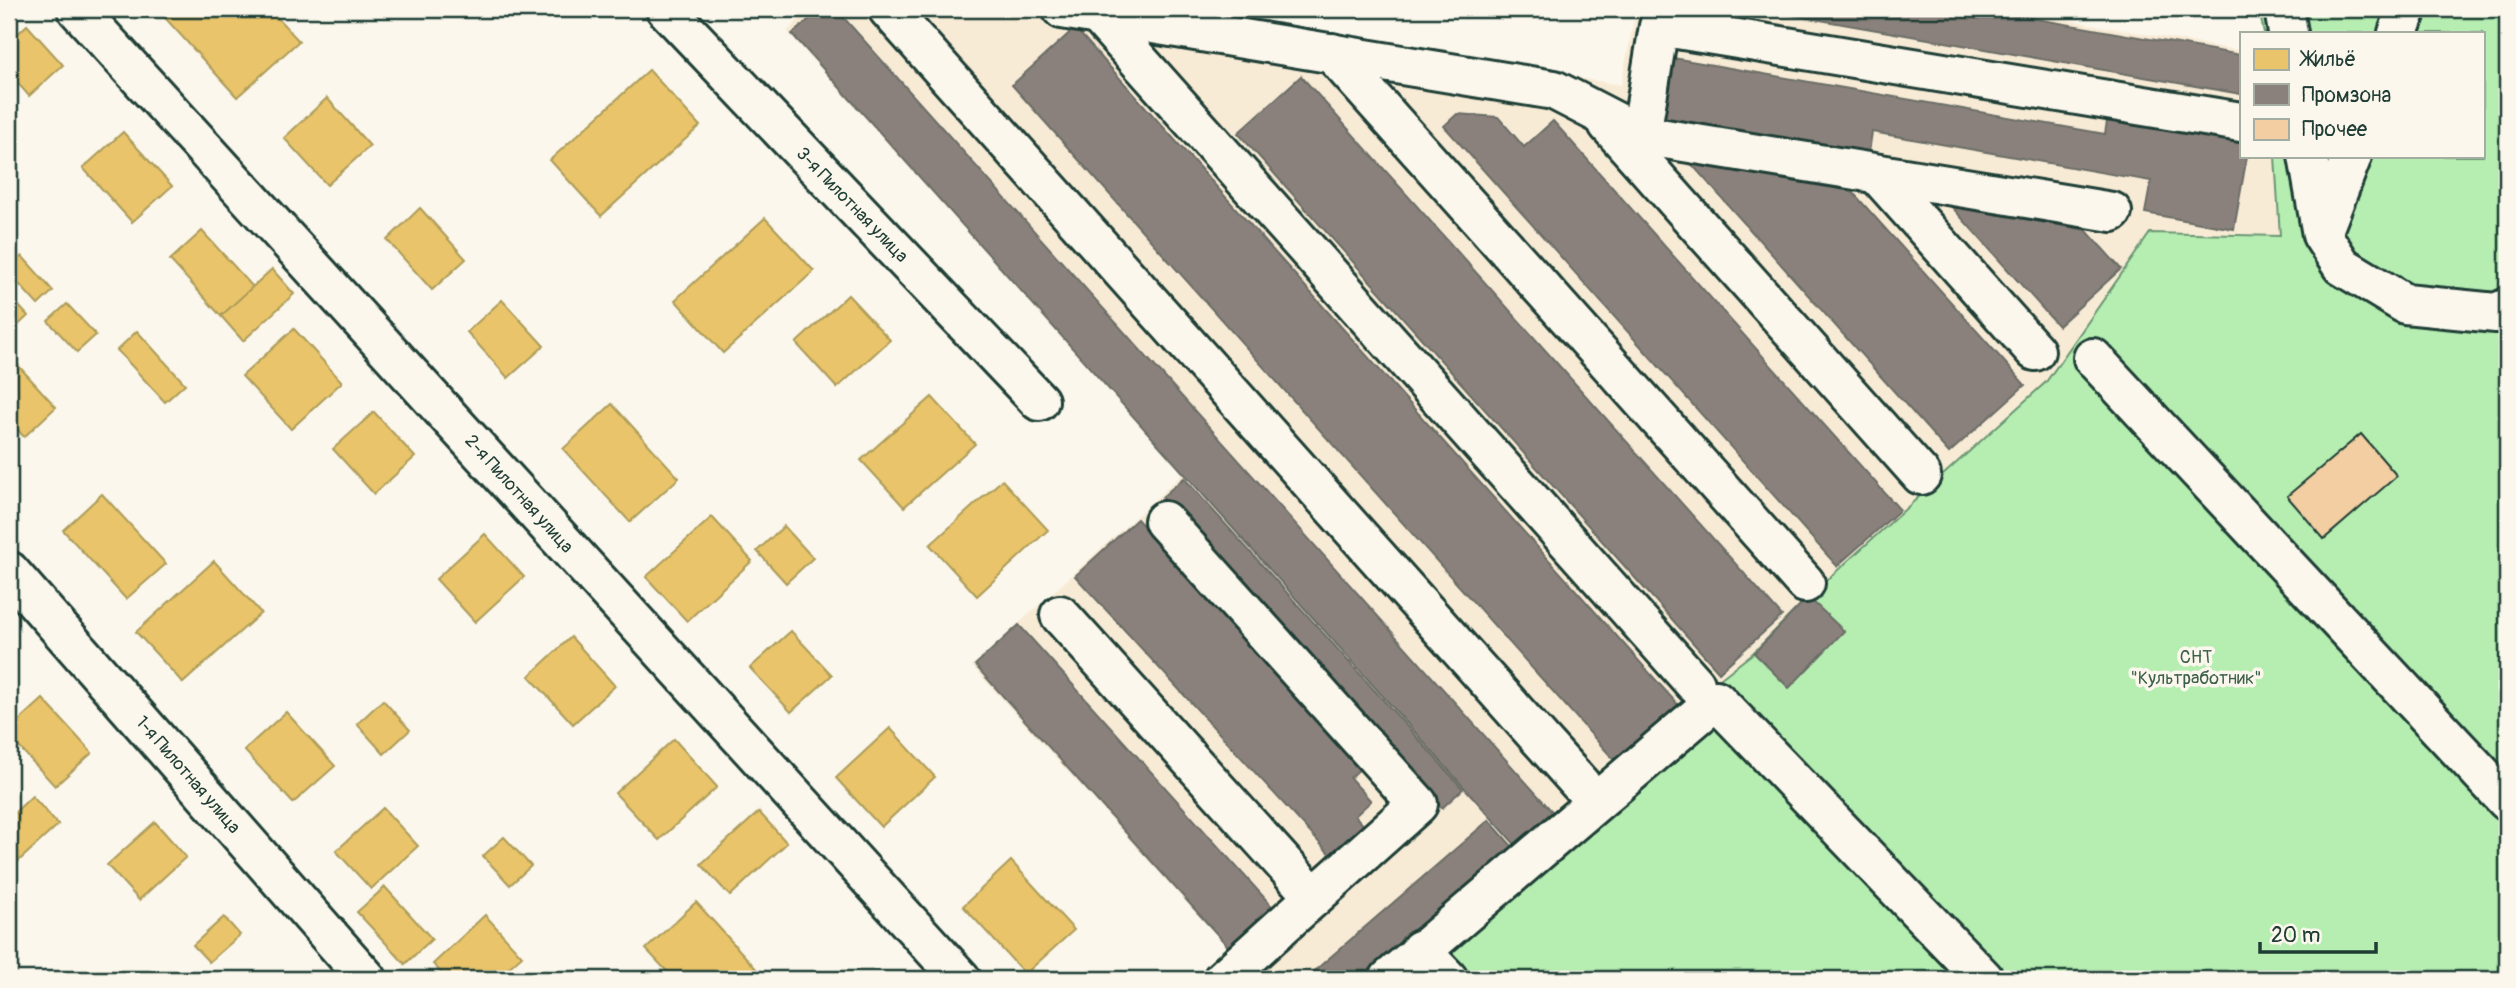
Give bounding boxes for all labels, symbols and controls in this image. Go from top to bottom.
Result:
legend [2240,32,2484,158]
text: Жильё [2299,46,2356,73]
text: Промзона [2302,82,2391,109]
text: Прочее [2302,116,2368,143]
street label: 3-я Пилотная улица [791,142,913,268]
street label: 2-я Пилотная улица [460,430,578,558]
park label: СНТ "Культработник" [2130,646,2262,690]
street label: 1-я Пилотная улица [131,711,245,839]
scale bar [2260,911,2376,955]
text: 20 m [2271,922,2320,949]

